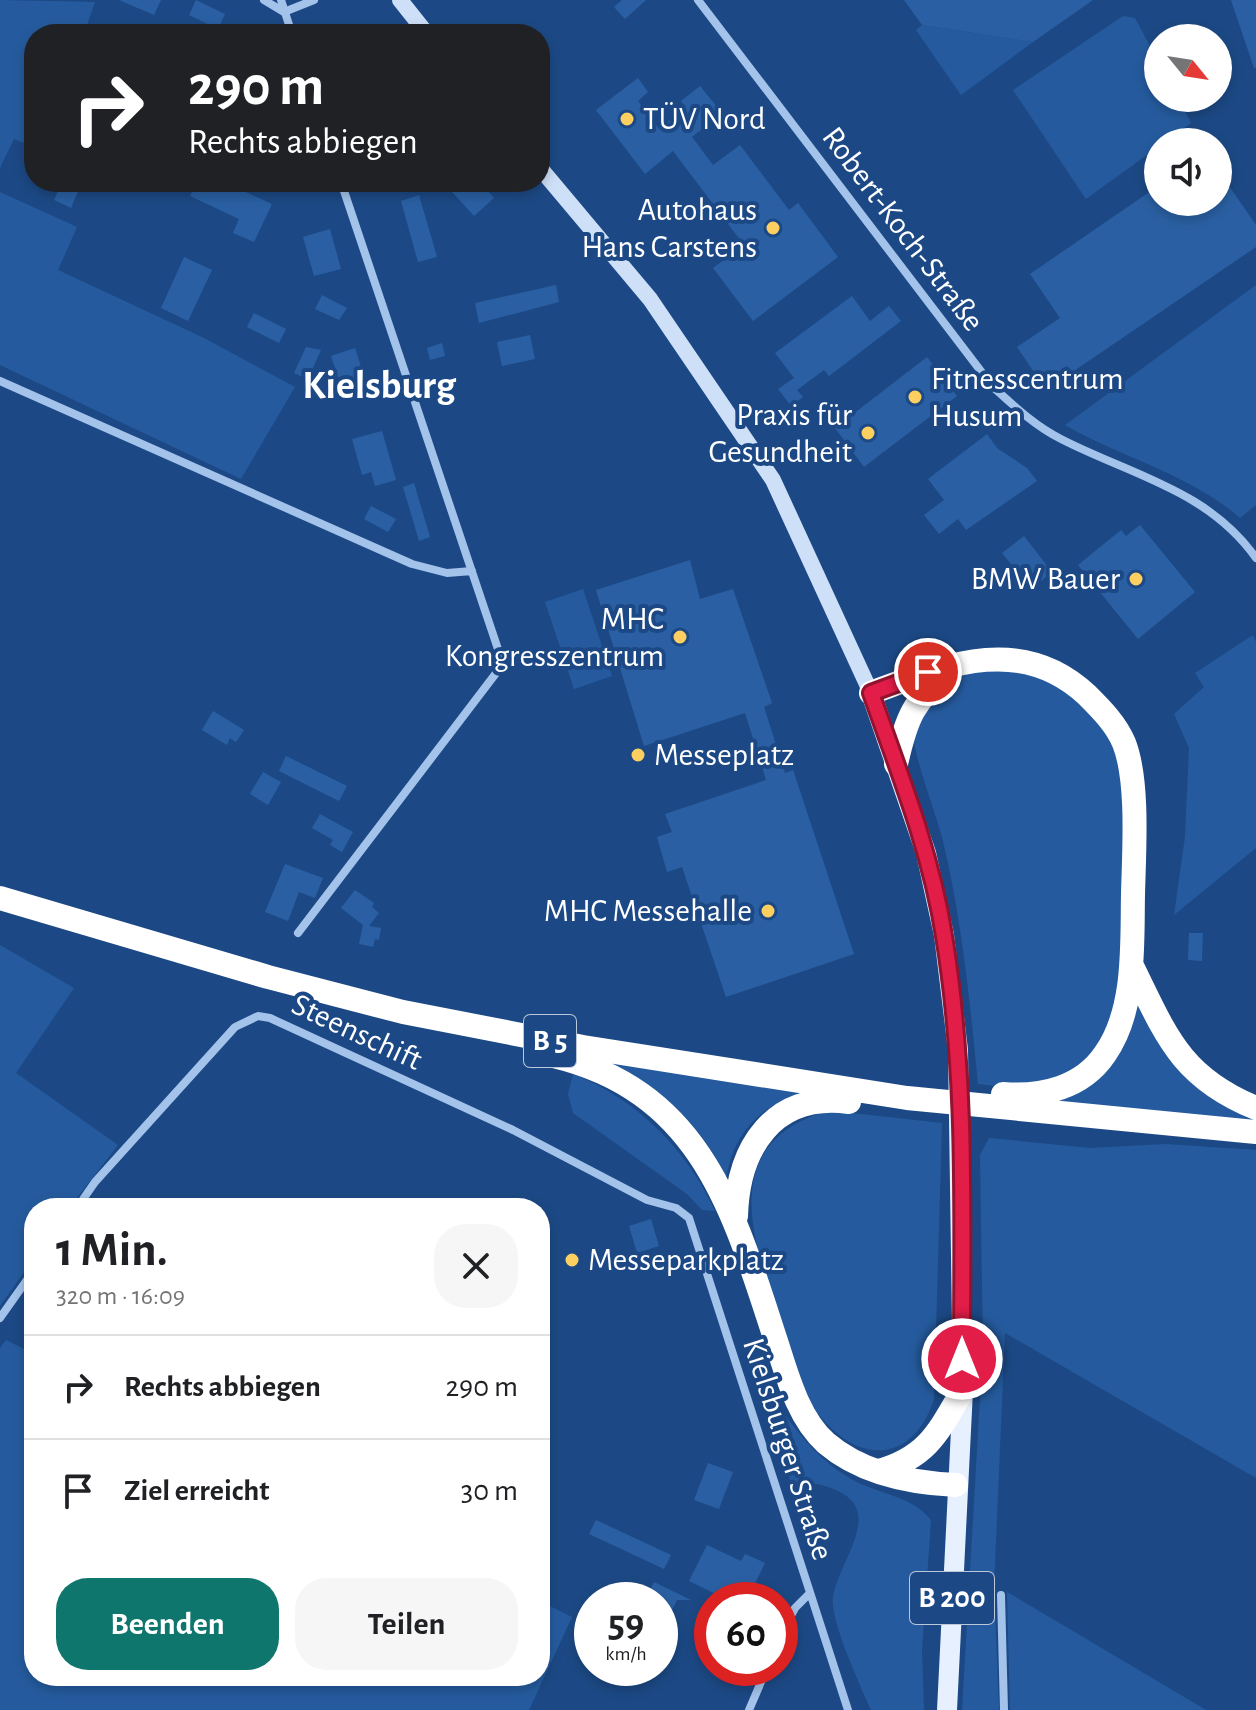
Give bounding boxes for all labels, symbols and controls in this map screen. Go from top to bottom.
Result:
north arrow [1144,24,1232,112]
map controls [1144,24,1232,216]
icon: right [56,56,160,160]
text: 290 m [188,59,324,115]
place label: TÜV Nord [643,102,766,135]
marker: TÜV Nord [618,110,636,128]
street label: Robert-Koch-Straße [816,121,990,337]
text: Rechts abbiegen [188,124,418,160]
button: sound [1144,128,1232,216]
place label: Autohaus Hans Carstens [582,194,757,263]
marker: Autohaus Hans Carstens [764,219,782,237]
place label: Fitnesscentrum Husum [931,363,1124,432]
district label: Kielsburg [302,366,457,406]
marker: Fitnesscentrum Husum [906,388,924,406]
place label: Praxis für Gesundheit [708,399,853,468]
marker: Praxis für Gesundheit [859,424,877,442]
place label: BMW Bauer [971,563,1121,595]
marker: BMW Bauer [1127,570,1145,588]
place label: MHC Kongresszentrum [445,603,664,672]
marker: MHC Kongresszentrum [671,628,689,646]
pin [894,638,962,706]
icon: arrive [906,650,950,694]
place label: Messeplatz [654,739,794,771]
marker: Messeplatz [629,746,647,764]
place label: MHC Messehalle [544,895,752,927]
marker: MHC Messehalle [759,902,777,920]
street label: Steenschift [287,988,427,1076]
road number: B 5 [524,1015,576,1067]
button: close [434,1224,518,1308]
text: 1 Min. [56,1227,168,1275]
place label: Messeparkplatz [588,1244,784,1276]
marker: Messeparkplatz [563,1251,581,1269]
text: 320 m · 16:09 [56,1283,185,1309]
position arrow [920,1317,1004,1401]
street label: Kielsburger Straße [737,1334,839,1564]
icon: right [56,1365,100,1409]
text: Rechts abbiegen [124,1372,321,1402]
text: 290 m [445,1372,518,1402]
icon: arrive [56,1469,100,1513]
text: Ziel erreicht [124,1476,269,1506]
text: 30 m [461,1476,518,1506]
road number: B 200 [910,1572,994,1624]
button: Beenden [56,1578,279,1670]
button: Teilen [295,1578,518,1670]
speed limit sign: 60 [694,1582,798,1686]
text: 59 [608,1604,644,1644]
text: km/h [605,1644,647,1664]

